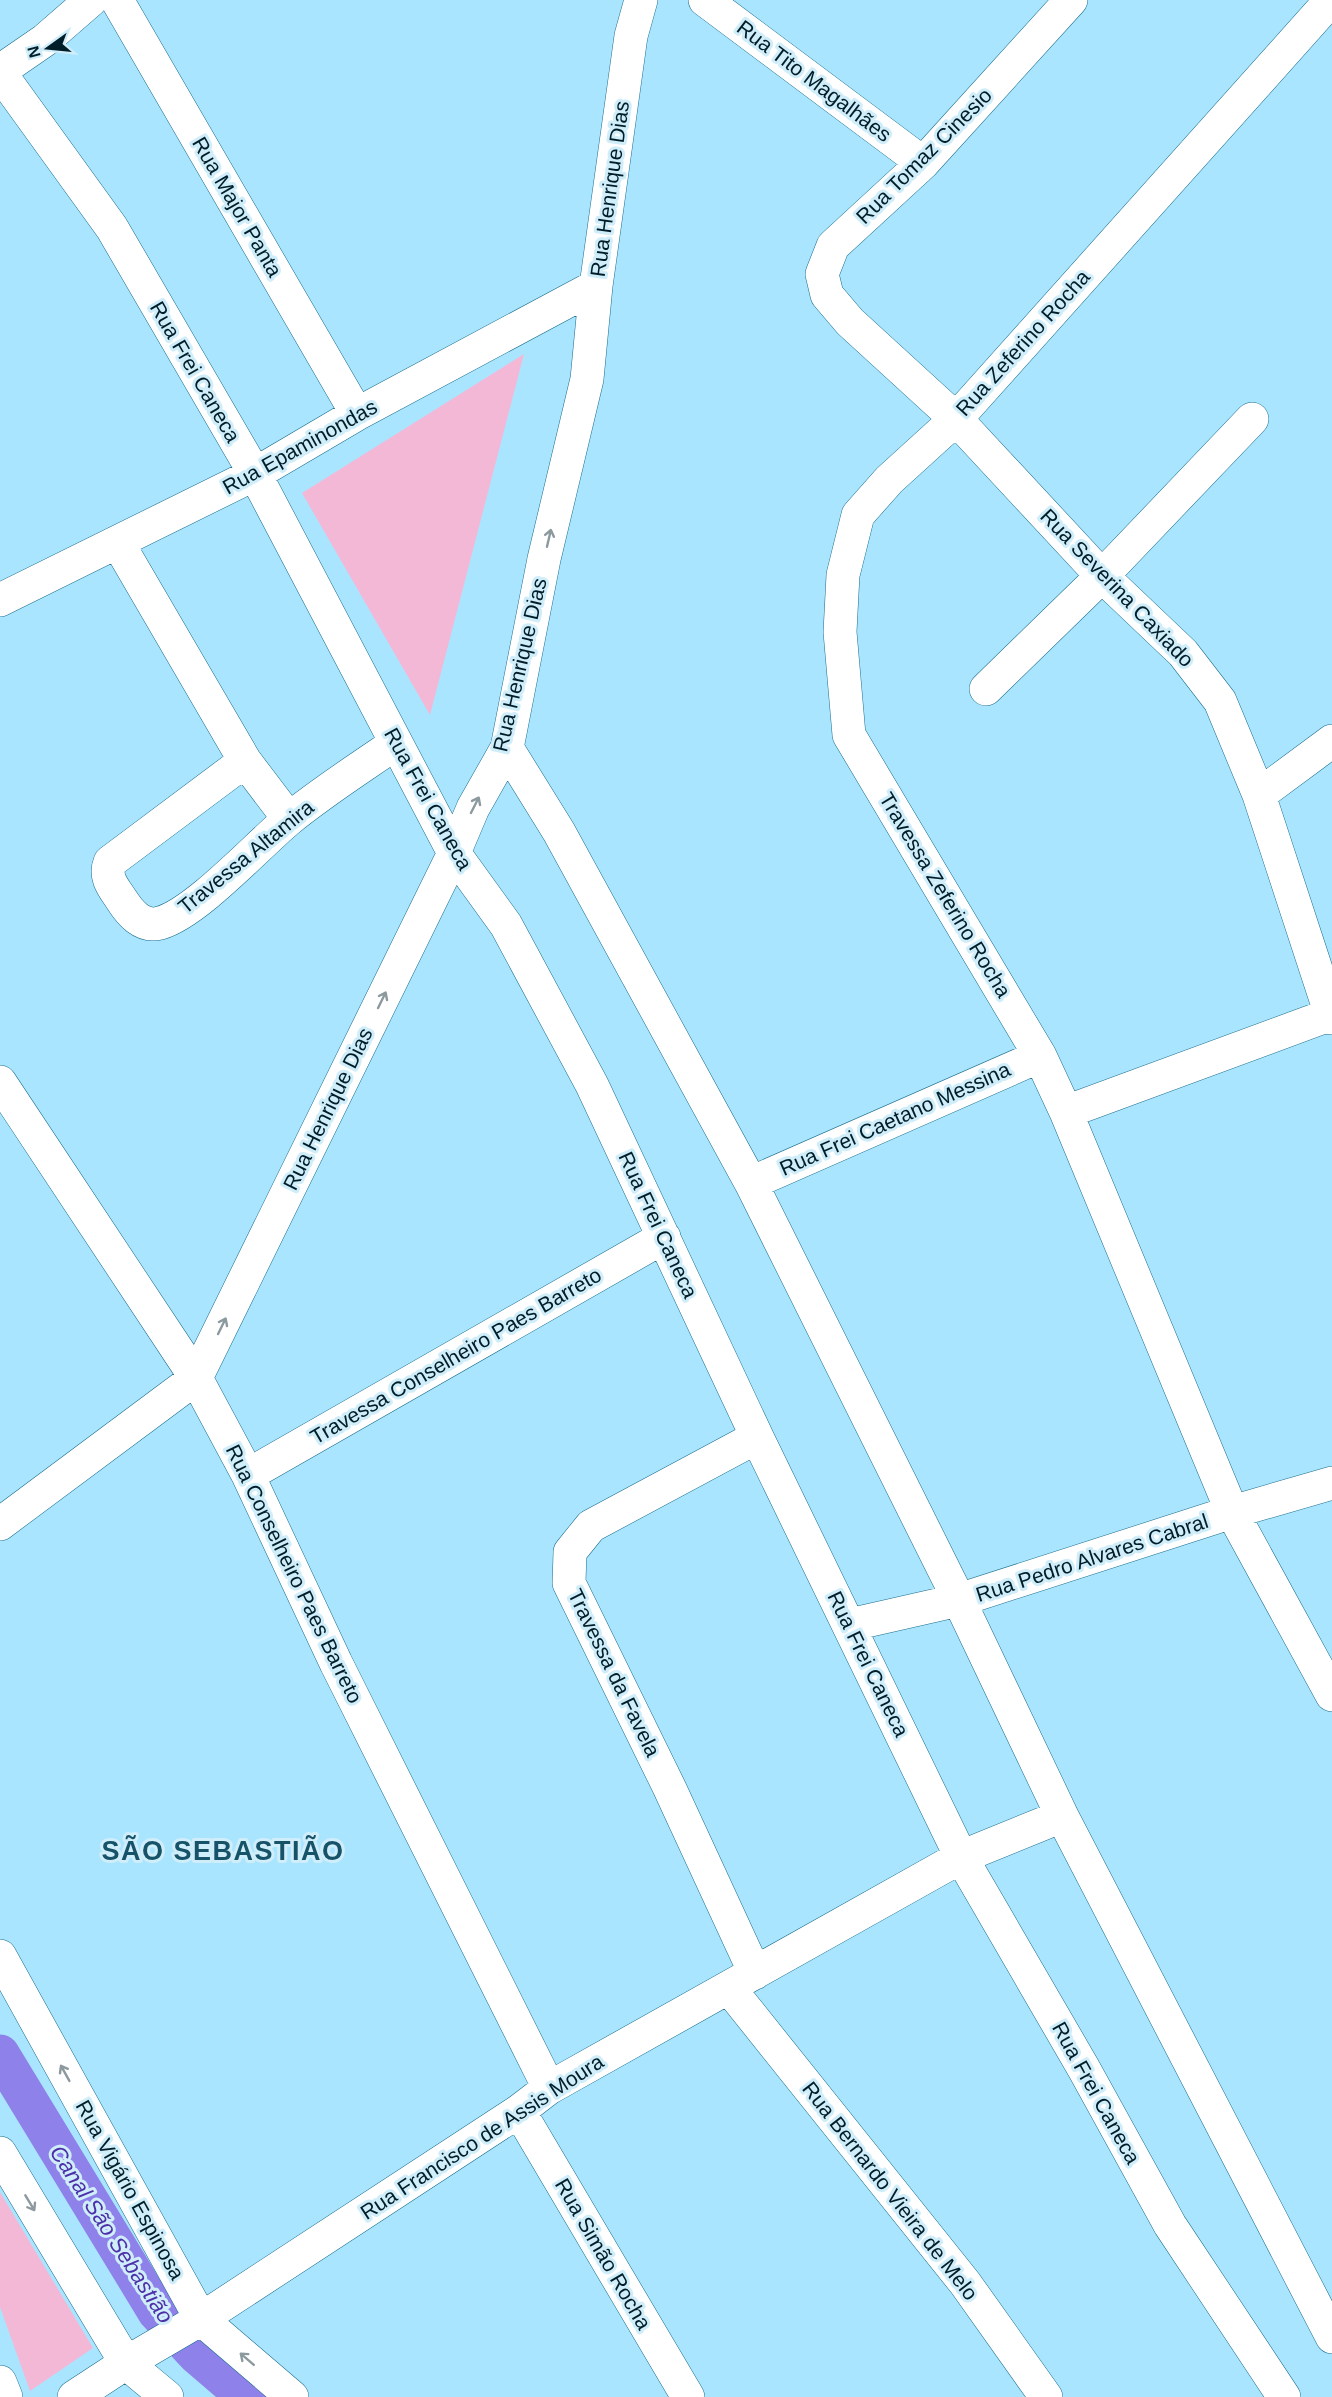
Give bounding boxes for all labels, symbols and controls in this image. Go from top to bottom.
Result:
street label: Rua Tito Magalhães [733,15,896,146]
north arrow [18,18,78,78]
text: N [24,44,44,60]
street label: Rua Tomaz Cinesio [851,83,996,228]
street label: Rua Henrique Dias [586,99,633,278]
street label: Rua Major Panta [188,133,287,281]
street label: Rua Zeferino Rocha [951,265,1094,420]
street label: Rua Frei Caneca [146,297,245,447]
street label: Rua Epaminondas [219,395,381,499]
street label: Rua Severina Caxiado [1036,504,1199,671]
one-way arrow [543,529,555,548]
street label: Rua Henrique Dias [488,576,551,754]
street label: Rua Frei Caneca [380,724,477,874]
street label: Travessa Zeferino Rocha [875,788,1016,1002]
street label: Travessa Altamira [173,795,318,918]
one-way arrow [470,796,482,814]
one-way arrow [377,991,389,1009]
street label: Rua Henrique Dias [278,1024,377,1194]
street label: Rua Frei Caetano Messina [776,1057,1014,1180]
street label: Rua Frei Caneca [614,1148,703,1302]
street label: Travessa Conselheiro Paes Barreto [306,1263,605,1448]
one-way arrow [217,1317,228,1335]
street label: Rua Conselheiro Paes Barreto [222,1441,367,1707]
street label: Rua Pedro Alvares Cabral [973,1509,1211,1606]
street label: Travessa da Favela [564,1585,665,1761]
street label: Rua Frei Caneca [823,1587,914,1740]
district label: SÃO SEBASTIÃO [101,1835,345,1866]
street label: Rua Frei Caneca [1048,2018,1145,2168]
street label: Rua Francisco de Assis Moura [356,2049,608,2224]
one-way arrow [59,2065,71,2082]
street label: Rua Bernardo Vieira de Melo [798,2077,983,2304]
street label: Rua Vigário Espinosa [72,2096,190,2284]
water label: Canal São Sebastião [45,2141,178,2328]
street label: Rua Simão Rocha [551,2174,656,2334]
one-way arrow [24,2194,36,2211]
one-way arrow [240,2352,255,2366]

